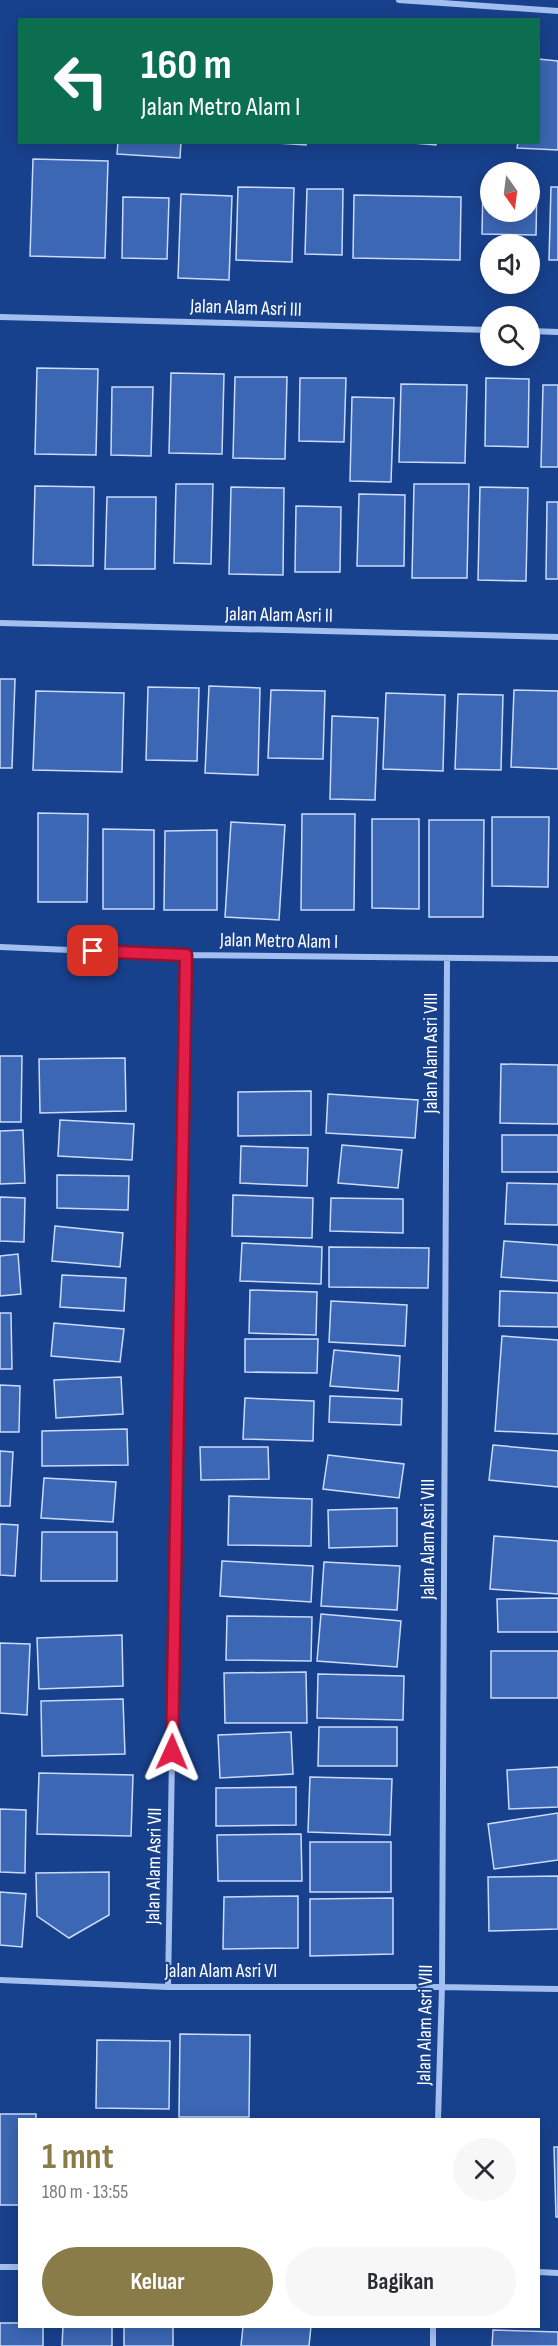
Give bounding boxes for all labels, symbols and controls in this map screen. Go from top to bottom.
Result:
text: 160 m [141,40,232,91]
icon: left [42,42,120,120]
text: Jalan Metro Alam I [141,91,300,123]
north arrow [480,162,540,222]
map controls [480,162,540,366]
button: sound [480,234,540,294]
street label: Jalan Alam Asri III [189,294,302,322]
button: search [480,306,540,366]
street label: Jalan Alam Asri II [224,602,333,628]
pin [67,925,118,976]
street label: Jalan Metro Alam I [219,928,338,954]
icon: arrive [76,934,109,967]
street label: Jalan Alam Asri VIII [419,993,443,1114]
street label: Jalan Alam Asri VIII [416,1479,440,1600]
position arrow [140,1720,204,1784]
street label: Jalan Alam Asri VII [141,1807,167,1926]
street label: Jalan Alam Asri VI [164,1959,277,1983]
street label: Jalan Alam Asri VIII [412,1964,438,2087]
text: 1 mnt [42,2136,114,2179]
button: close [453,2138,516,2201]
text: 180 m · 13:55 [42,2180,128,2204]
button: Keluar [42,2247,273,2316]
button: Bagikan [285,2247,516,2316]

